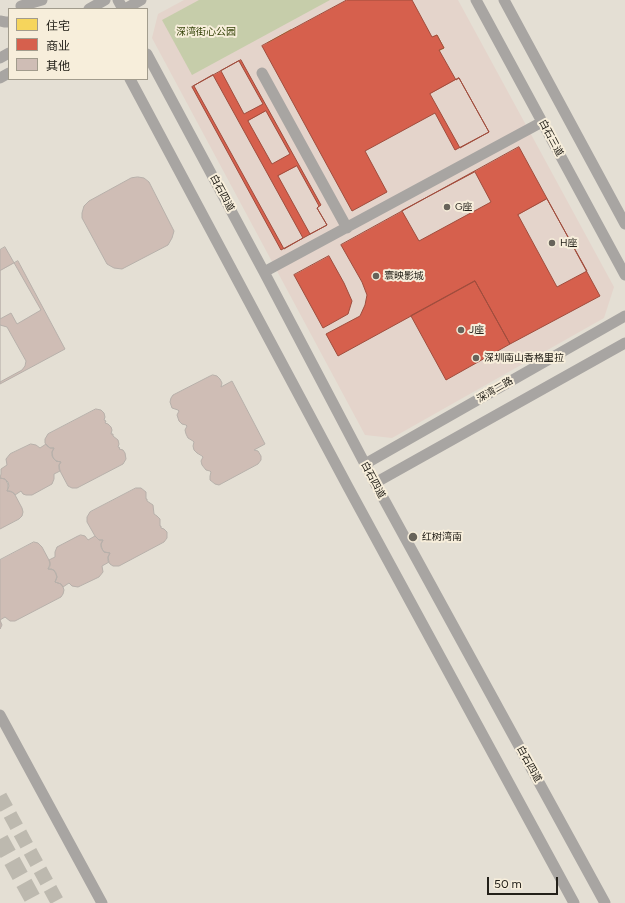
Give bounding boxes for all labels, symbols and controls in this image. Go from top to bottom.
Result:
legend [8,8,148,80]
text: 住宅 [46,19,70,33]
park label: 深湾街心公园 [176,26,236,38]
text: 商业 [46,39,70,53]
text: 其他 [46,59,70,73]
street label: 白石三道 [536,118,566,158]
street label: 白石四道 [207,173,237,213]
place label: G座 [455,201,473,213]
marker: G座 [442,202,452,212]
place label: H座 [560,237,578,249]
marker: H座 [547,238,557,248]
place label: 寰映影城 [384,270,424,282]
marker: 寰映影城 [371,271,381,281]
place label: J座 [469,324,484,336]
marker: J座 [456,325,466,335]
place label: 深圳南山香格里拉 [484,352,564,364]
marker: 深圳南山香格里拉 [471,353,481,363]
street label: 深湾二路 [475,375,515,405]
street label: 白石四道 [358,460,388,500]
marker: 红树湾南 [407,531,419,543]
place label: 红树湾南 [422,531,462,543]
street label: 白石四道 [514,744,544,784]
scale bar [489,869,560,895]
text: 50 m [494,877,522,891]

